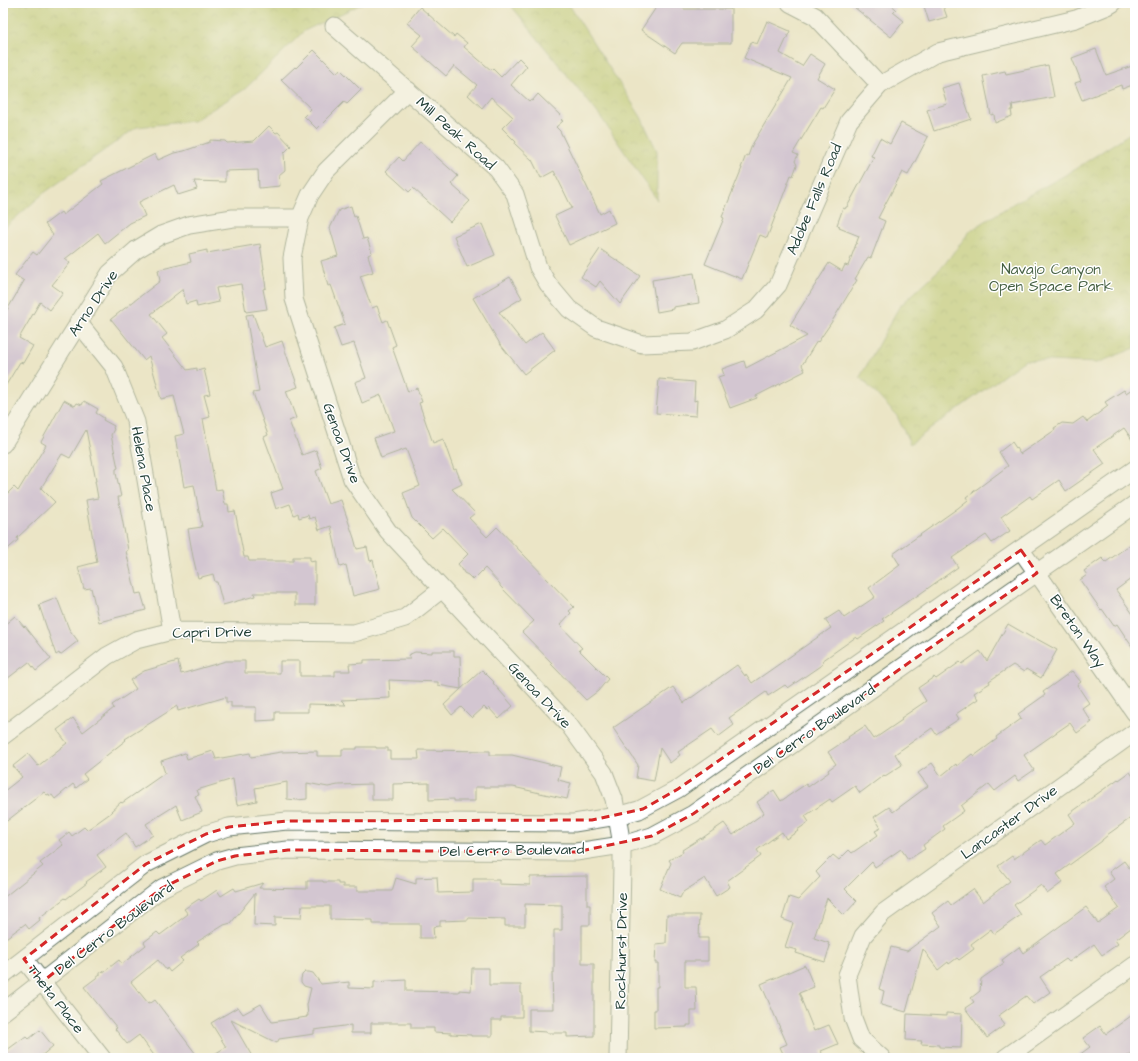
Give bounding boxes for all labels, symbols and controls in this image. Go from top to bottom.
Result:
street label: Mill Peak Road [411,92,500,175]
street label: Adobe Falls Road [782,140,847,258]
park label: Navajo Canyon Open Space Park [989,259,1113,297]
street label: Arno Drive [63,266,123,341]
street label: Genoa Drive [317,400,366,486]
street label: Helena Place [126,425,161,513]
street label: Breton Way [1044,590,1111,673]
street label: Capri Drive [172,621,252,644]
street label: Genoa Drive [503,657,576,733]
street label: Del Cerro Boulevard [749,679,880,779]
street label: Lancaster Drive [957,780,1062,865]
street label: Del Cerro Boulevard [440,839,585,862]
street label: Del Cerro Boulevard [50,876,179,980]
street label: Rockhurst Drive [610,892,633,1010]
street label: Theta Place [22,961,89,1038]

